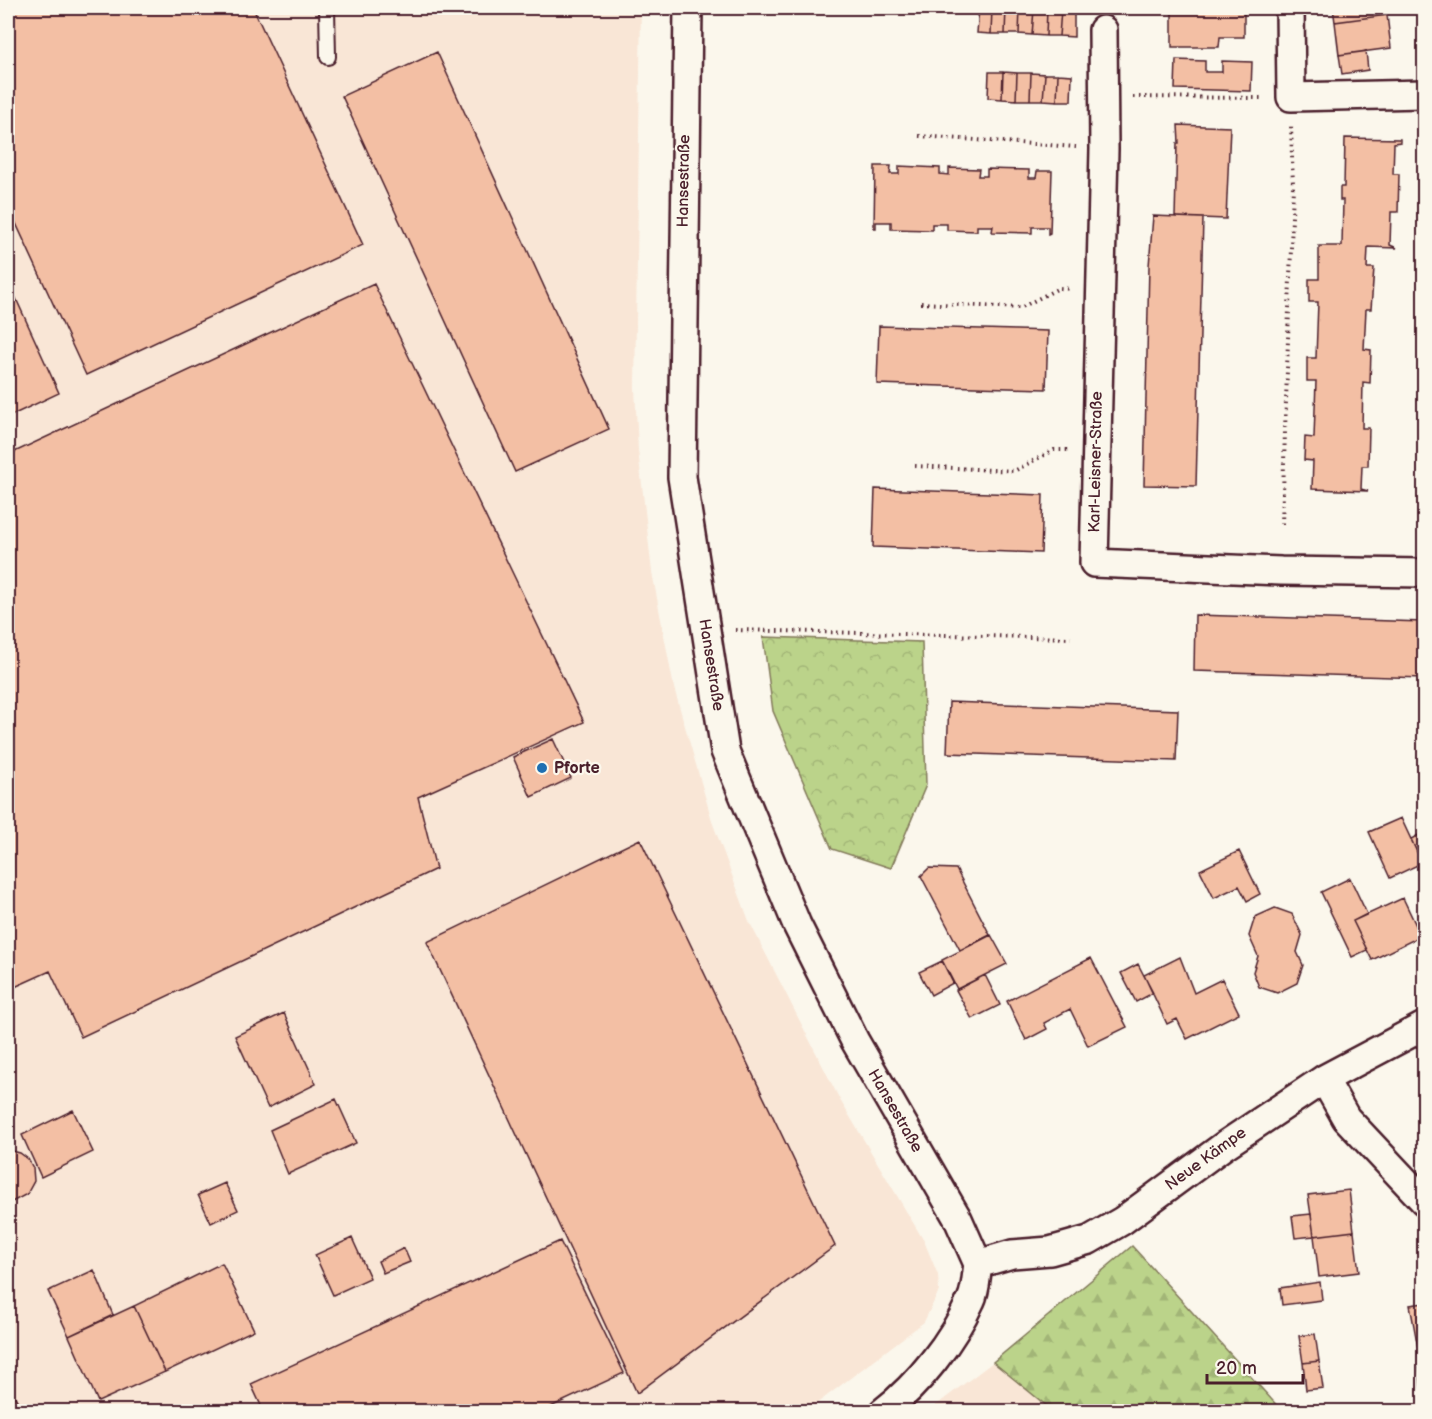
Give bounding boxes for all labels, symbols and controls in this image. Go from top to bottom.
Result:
street label: Hansestraße [674,134,694,228]
street label: Karl-Leisner-Straße [1085,391,1107,533]
street label: Hansestraße [694,618,728,713]
place label: Pforte [554,759,600,778]
marker: Pforte [535,761,549,775]
street label: Hansestraße [864,1066,927,1156]
street label: Neue Kämpe [1162,1123,1251,1195]
scale bar [1207,1347,1303,1385]
text: 20 m [1216,1358,1257,1379]

